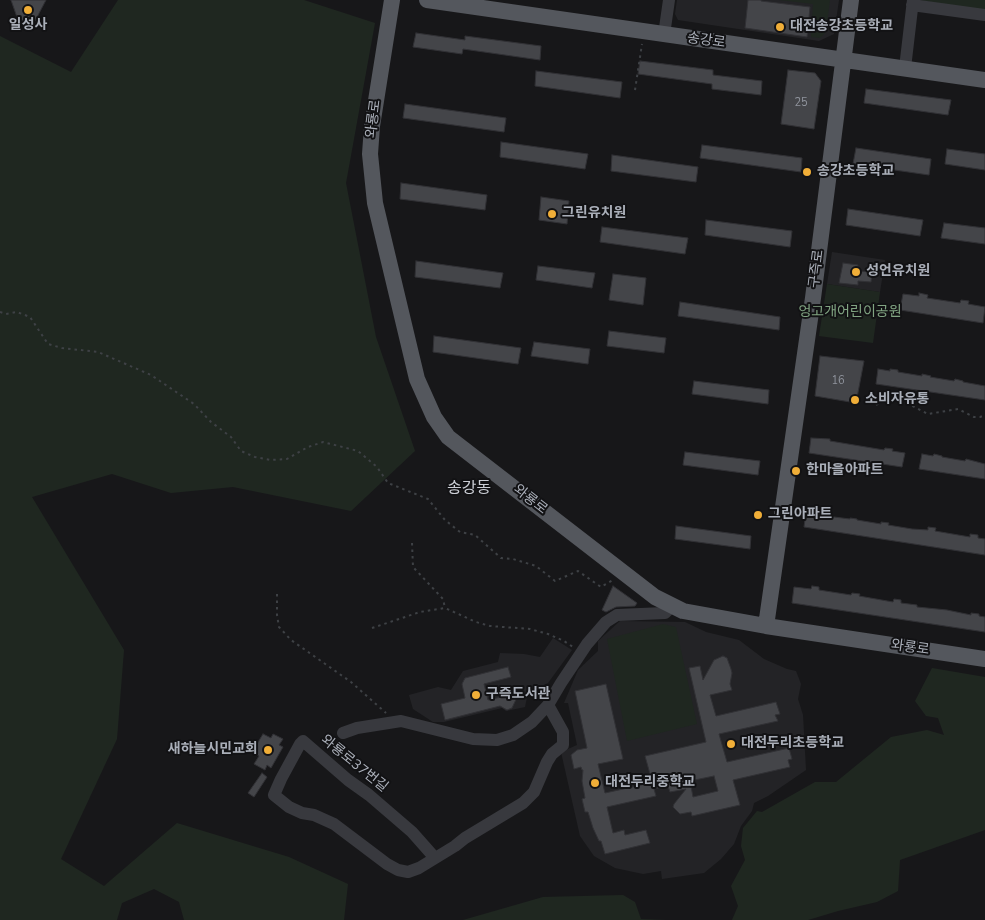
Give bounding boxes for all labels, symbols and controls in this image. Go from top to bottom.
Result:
marker: 일성사 [22,4,34,16]
place label: 일성사 [9,18,47,34]
place label: 대전송강초등학교 [790,19,893,35]
marker: 대전송강초등학교 [774,21,786,33]
street label: 송강로 [686,30,726,52]
house number: 25 [794,96,808,110]
street label: 와룡로 [363,99,385,139]
place label: 송강초등학교 [817,164,894,180]
marker: 송강초등학교 [801,166,813,178]
place label: 그린유치원 [562,206,626,222]
marker: 그린유치원 [546,208,558,220]
street label: 구즉로 [806,249,828,289]
place label: 성언유치원 [866,264,930,280]
marker: 성언유치원 [850,266,862,278]
park label: 엉고개어린이공원 [798,305,902,321]
house number: 16 [831,374,845,388]
place label: 소비자유통 [865,392,929,408]
marker: 소비자유통 [849,394,861,406]
place label: 한마을아파트 [806,463,883,479]
marker: 한마을아파트 [790,465,802,477]
district label: 송강동 [447,479,491,499]
street label: 와룡로 [510,481,550,519]
place label: 그린아파트 [768,507,832,523]
marker: 그린아파트 [752,509,764,521]
street label: 와룡로 [890,637,930,659]
place label: 구즉도서관 [486,687,550,703]
marker: 구즉도서관 [470,689,482,701]
street label: 와룡로37번길 [317,732,391,796]
place label: 대전두리초등학교 [741,736,844,752]
marker: 대전두리초등학교 [725,738,737,750]
place label: 새하늘시민교회 [168,742,258,758]
marker: 새하늘시민교회 [262,744,274,756]
place label: 대전두리중학교 [605,775,695,791]
marker: 대전두리중학교 [589,777,601,789]

